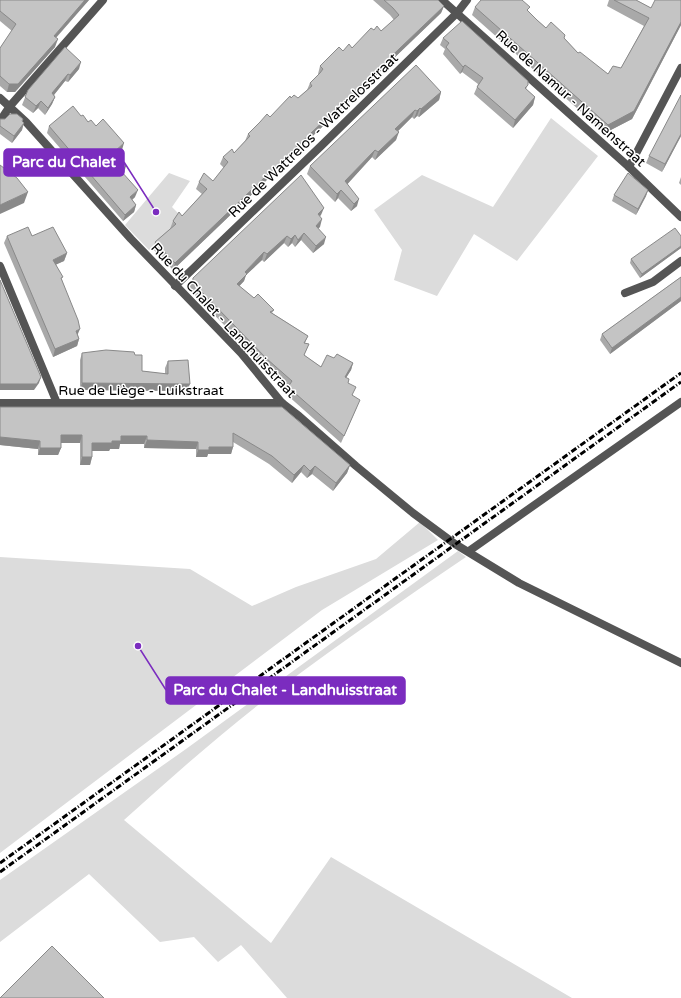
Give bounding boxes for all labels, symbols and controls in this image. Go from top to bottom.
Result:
street label: Rue de Namur - Namenstraat [492,26,650,171]
street label: Rue de Wattrelos - Wattrelosstraat [225,49,402,221]
callout: Parc du Chalet [4,149,124,176]
text: Parc du Chalet [12,153,116,171]
street label: Rue du Chalet - Landhuisstraat [147,239,300,402]
street label: Rue de Liège - Luikstraat [58,382,224,399]
callout: Parc du Chalet - Landhuisstraat [166,677,405,704]
text: Parc du Chalet - Landhuisstraat [173,681,397,699]

